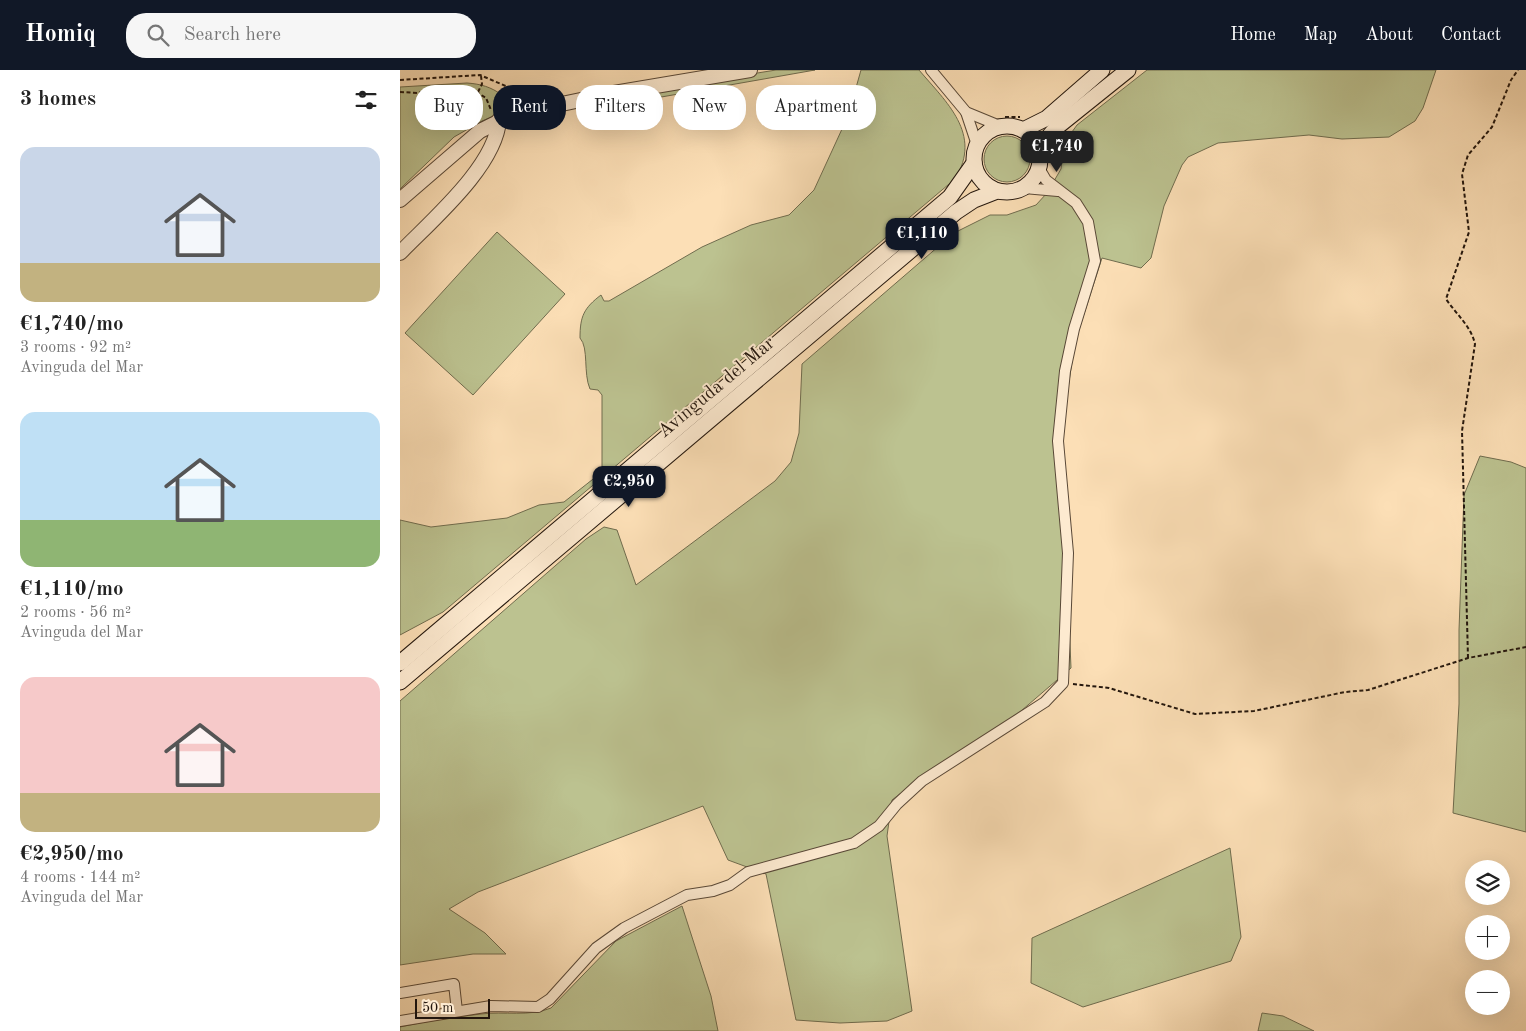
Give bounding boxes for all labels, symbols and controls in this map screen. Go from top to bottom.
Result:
search box [126,13,476,58]
icon: search [144,21,172,49]
text: Homiq [25,23,96,47]
text: Search here [184,26,281,45]
text: Home [1230,26,1276,44]
text: Map [1304,26,1337,44]
text: About [1365,26,1413,44]
text: Contact [1441,26,1501,44]
chip: Buy [415,85,483,130]
chip: Rent [493,85,566,130]
chip: Filters [576,85,663,130]
chip: New [673,85,746,130]
chip: Apartment [756,85,876,130]
icon: filters [352,86,380,114]
text: 3 homes [20,89,96,110]
pin: €1,740 [1016,131,1098,173]
text: €1,740 [1032,139,1082,155]
icon: home [155,180,245,270]
pin: €1,110 [881,218,963,260]
text: €1,110 [897,226,947,242]
text: €1,740/mo [20,314,124,335]
street label: Avinguda del Mar [655,334,779,442]
text: 3 rooms · 92 m² [20,340,131,356]
text: Avinguda del Mar [20,360,143,376]
icon: home [155,445,245,535]
pin: €2,950 [588,466,670,508]
text: €2,950 [604,474,654,490]
text: €1,110/mo [20,579,124,600]
text: 2 rooms · 56 m² [20,605,131,621]
text: Avinguda del Mar [20,625,143,641]
icon: home [155,710,245,800]
text: €2,950/mo [20,844,124,865]
map controls [1465,860,1510,1015]
button: layers [1465,860,1510,905]
text: 4 rooms · 144 m² [20,870,140,886]
text: Avinguda del Mar [20,890,143,906]
button: + [1465,915,1510,960]
button: − [1465,970,1510,1015]
scale bar [415,996,490,1019]
text: 50 m [422,1001,453,1015]

